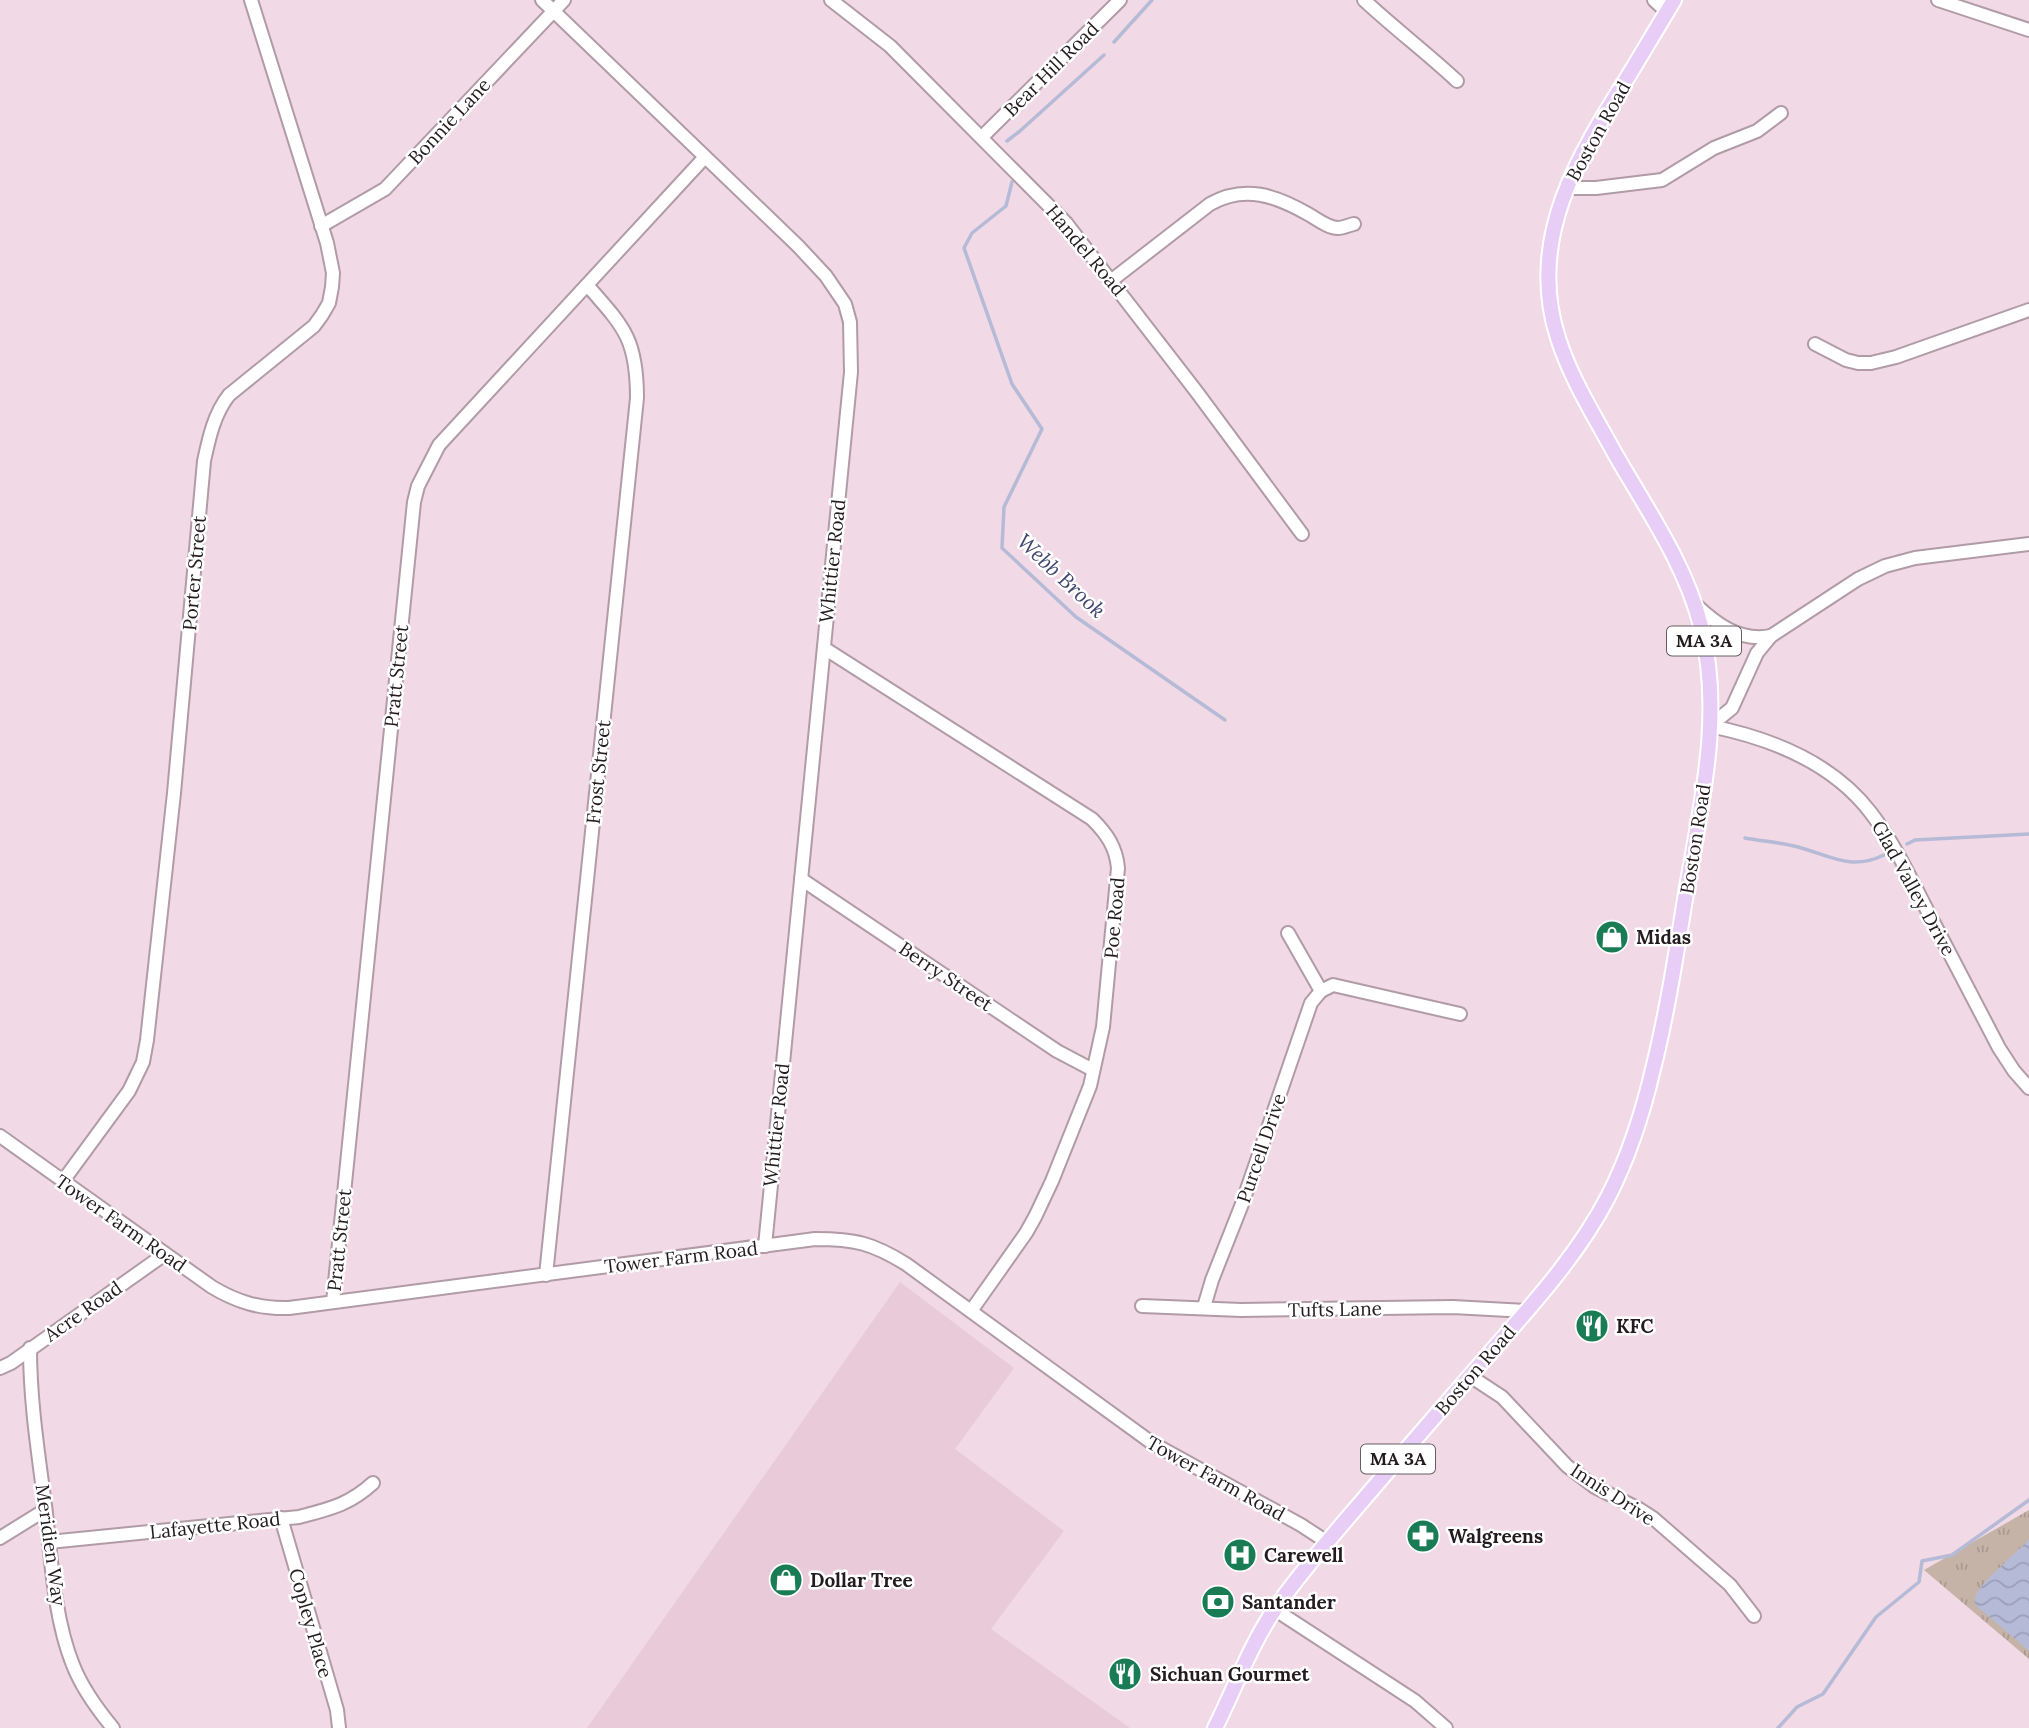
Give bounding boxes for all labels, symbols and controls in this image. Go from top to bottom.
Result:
street label: Bear Hill Road [998,16,1104,122]
street label: Bonnie Lane [403,73,495,169]
street label: Boston Road [1561,77,1635,185]
street label: Handel Road [1041,199,1131,301]
street label: Whittier Road [814,498,850,624]
street label: Porter Street [177,514,211,632]
water label: Webb Brook [1011,528,1111,624]
street label: Pratt Street [379,623,413,728]
road number: MA 3A [1667,626,1741,656]
street label: Frost Street [581,718,615,825]
street label: Boston Road [1674,782,1716,896]
street label: Glad Valley Drive [1867,816,1961,960]
street label: Poe Road [1098,876,1130,960]
shop icon: Midas [1593,918,1631,956]
place label: Midas [1636,925,1691,949]
street label: Berry Street [895,936,998,1016]
street label: Whittier Road [758,1062,794,1188]
street label: Purcell Drive [1231,1090,1291,1206]
street label: Tower Farm Road [51,1169,191,1277]
street label: Pratt Street [322,1187,356,1292]
street label: Tower Farm Road [603,1236,759,1278]
street label: Acre Road [39,1276,127,1347]
street label: Tufts Lane [1288,1296,1382,1322]
restaurant icon: KFC [1573,1307,1611,1345]
place label: KFC [1616,1314,1653,1338]
street label: Boston Road [1430,1320,1520,1420]
street label: Tower Farm Road [1143,1430,1289,1526]
road number: MA 3A [1361,1444,1435,1474]
street label: Innis Drive [1566,1458,1660,1530]
street label: Meridien Way [31,1483,71,1607]
street label: Lafayette Road [148,1506,282,1544]
pharmacy icon: Walgreens [1404,1517,1442,1555]
place label: Walgreens [1448,1524,1543,1548]
hospital icon: Carewell [1221,1536,1259,1574]
place label: Carewell [1264,1543,1344,1567]
shop icon: Dollar Tree [767,1561,805,1599]
street label: Copley Place [284,1565,338,1681]
place label: Dollar Tree [810,1568,913,1592]
bank icon: Santander [1199,1583,1237,1621]
place label: Santander [1242,1590,1336,1614]
restaurant icon: Sichuan Gourmet [1106,1655,1144,1693]
place label: Sichuan Gourmet [1150,1662,1310,1686]

